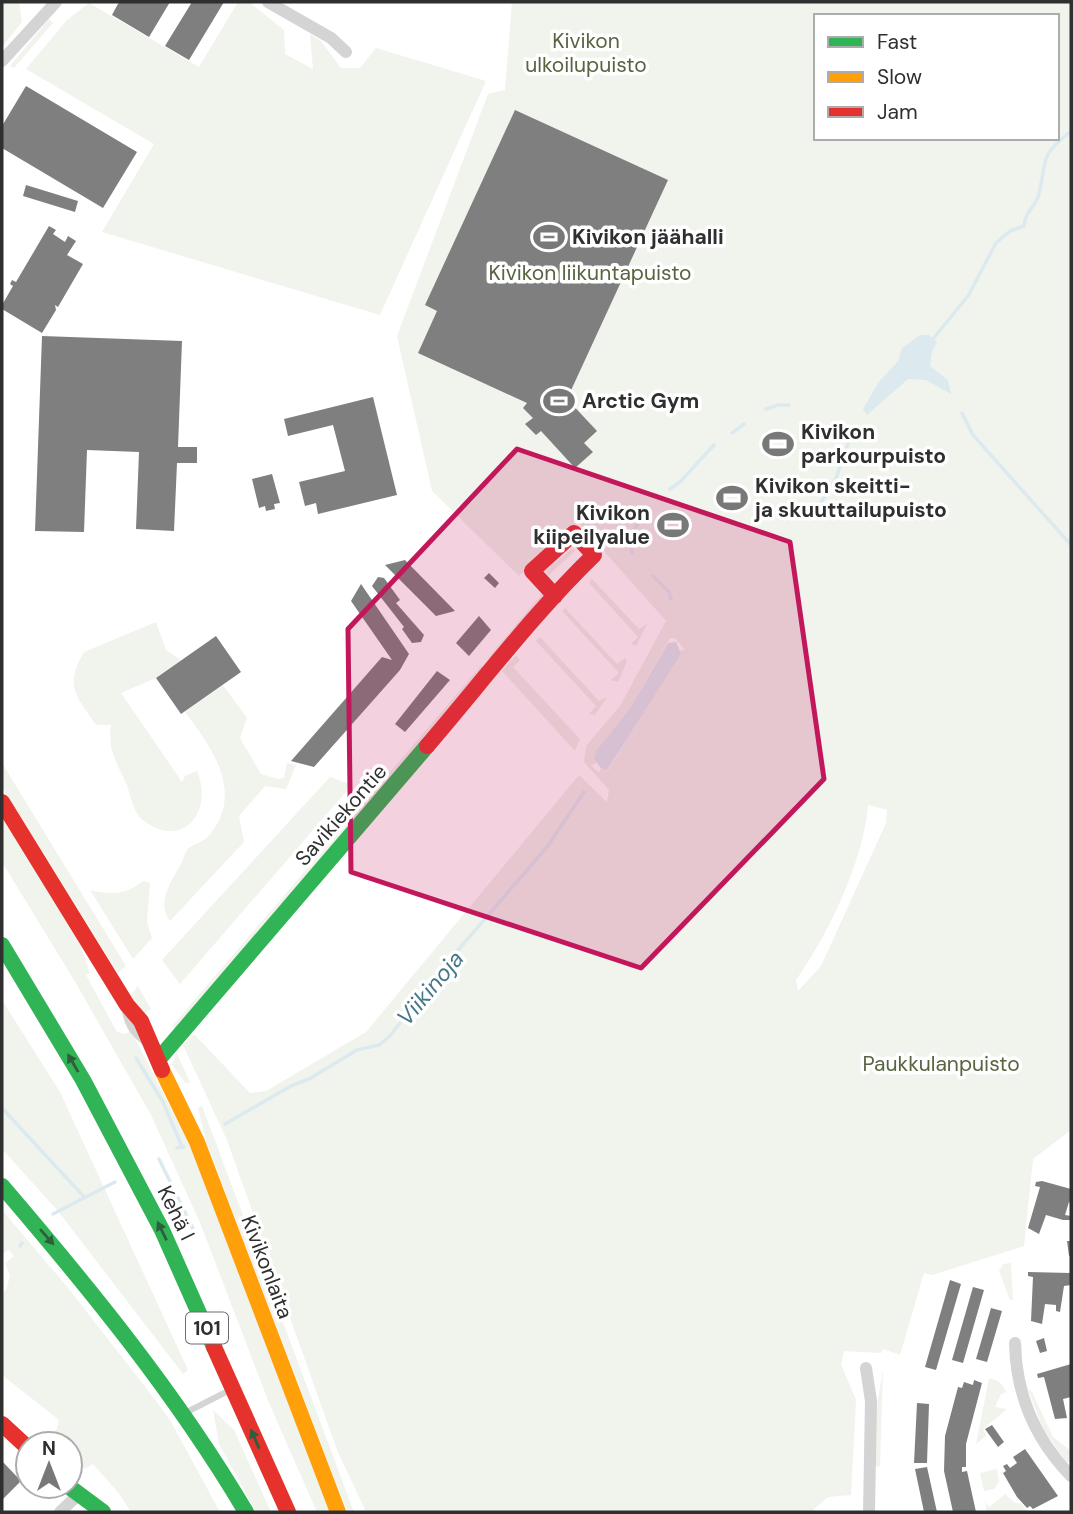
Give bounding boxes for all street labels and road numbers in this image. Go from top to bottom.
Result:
street label: Savikiekontie [289,758,393,872]
street label: Kehä I [151,1181,201,1245]
street label: Kivikonlaita [234,1211,300,1323]
road number: 101 [186,1312,228,1344]

